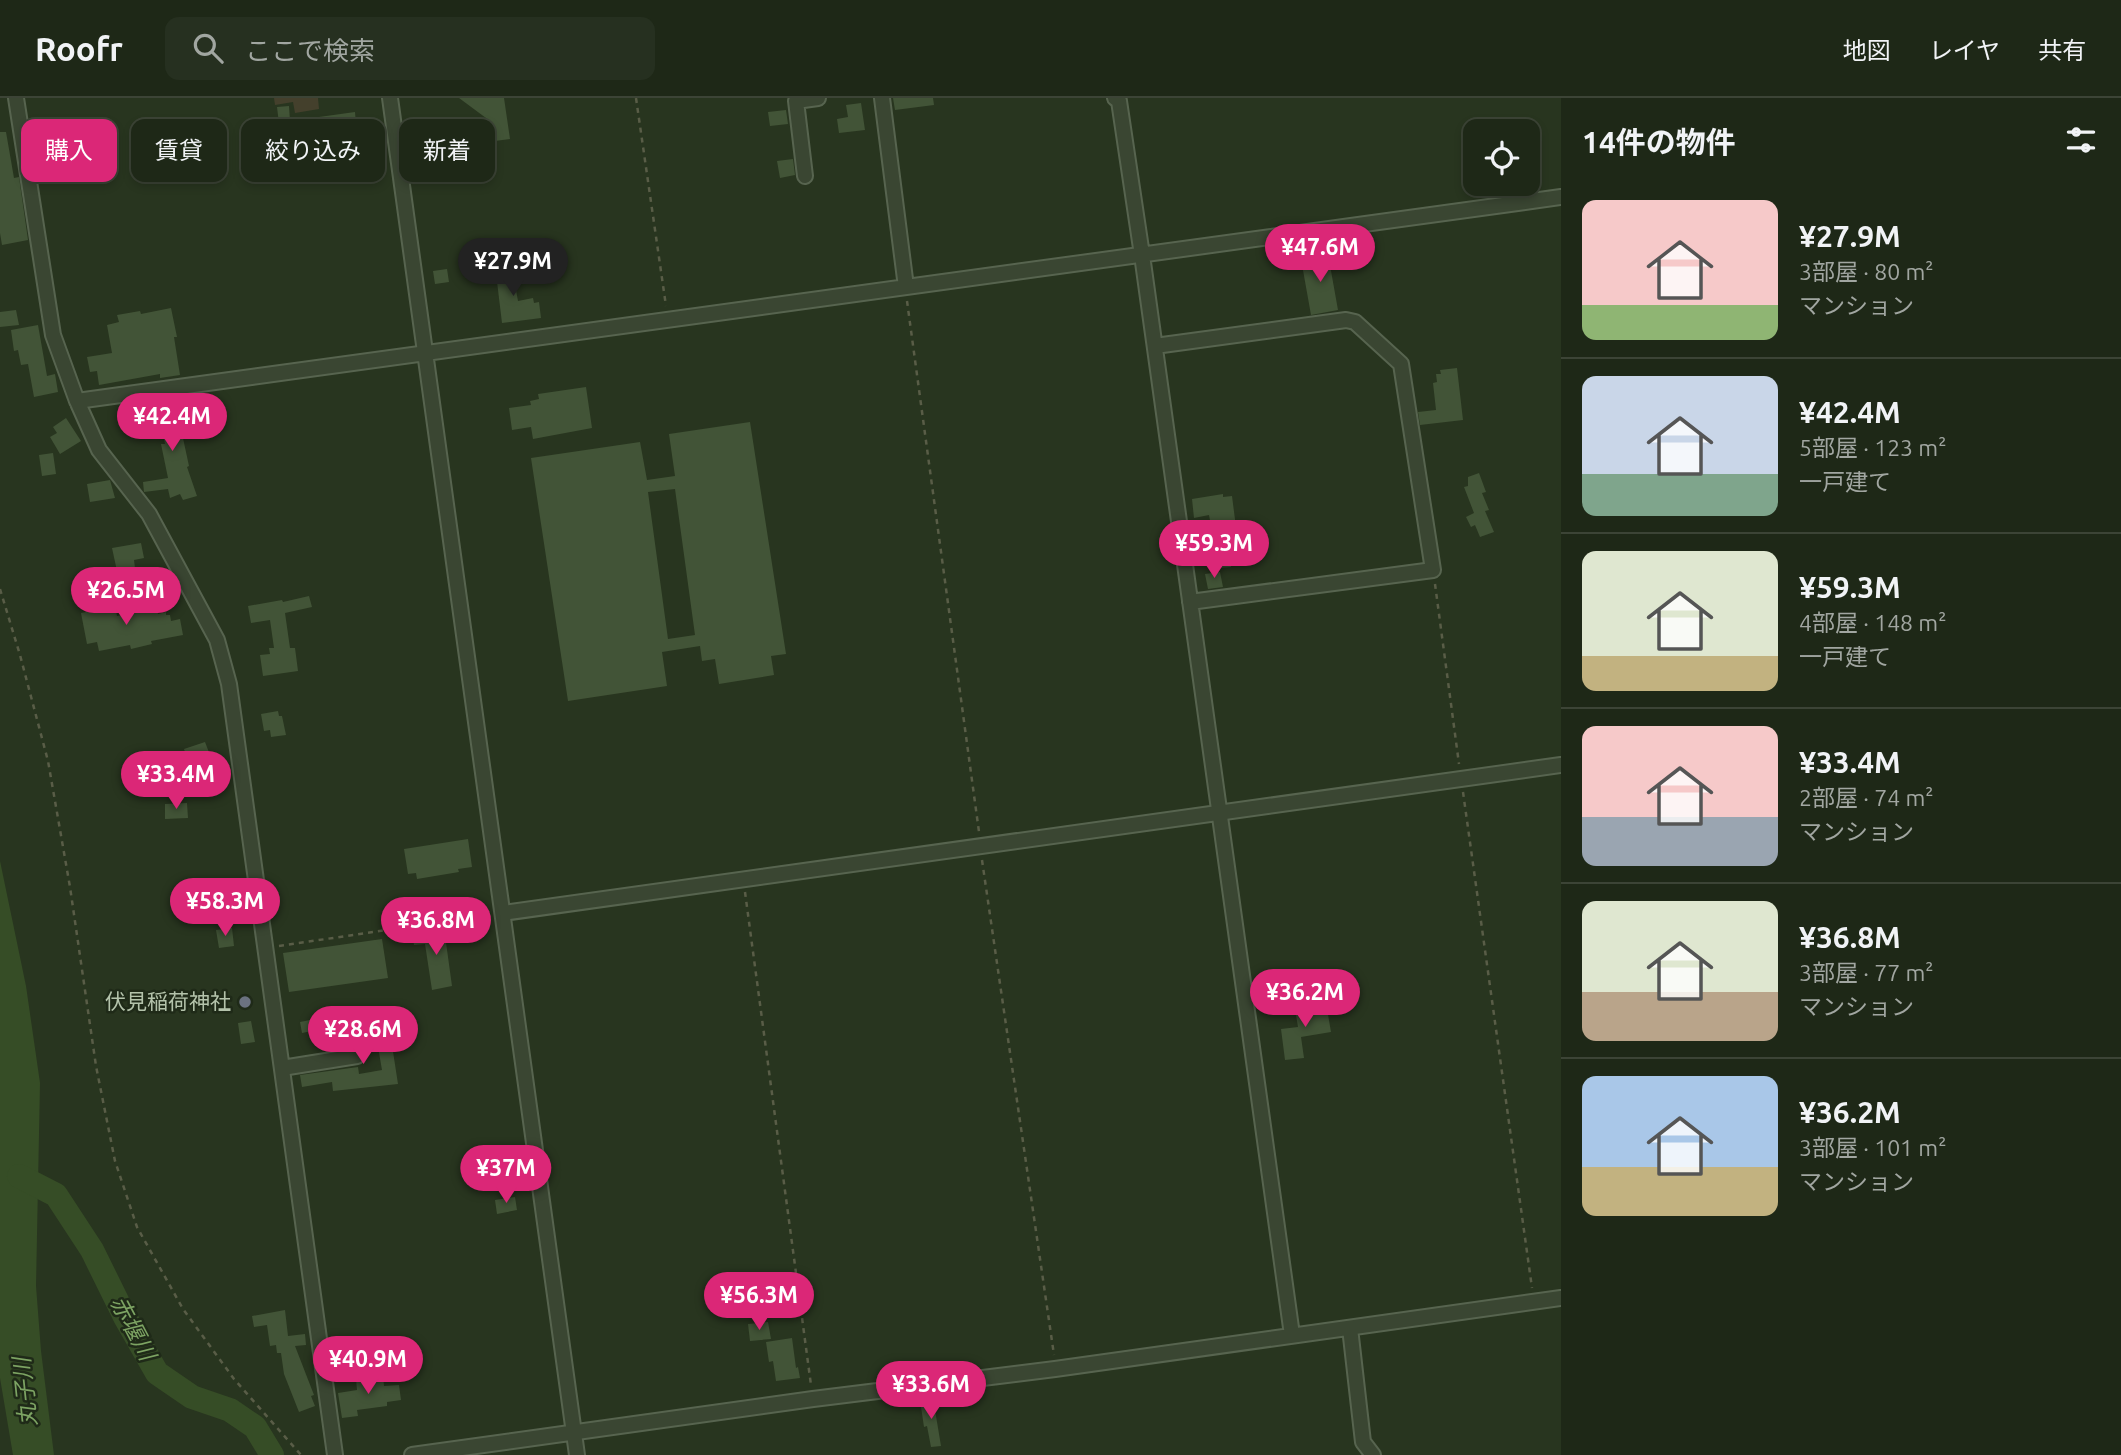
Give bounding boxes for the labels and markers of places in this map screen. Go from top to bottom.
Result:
pin: ¥47.6M [1263,225,1377,284]
pin: ¥27.9M [456,238,570,298]
pin: ¥42.4M [115,394,229,453]
pin: ¥59.3M [1157,520,1271,580]
pin: ¥26.5M [69,568,183,627]
pin: ¥33.4M [119,752,233,811]
pin: ¥58.3M [168,878,282,938]
pin: ¥36.8M [379,898,493,957]
pin: ¥36.2M [1248,970,1362,1029]
place label: 伏見稲荷神社 [105,989,231,1013]
marker: 伏見稲荷神社 [237,994,253,1010]
pin: ¥28.6M [306,1006,420,1066]
pin: ¥37M [465,1146,547,1205]
pin: ¥56.3M [702,1272,816,1332]
pin: ¥40.9M [311,1336,425,1396]
pin: ¥33.6M [874,1362,988,1421]

